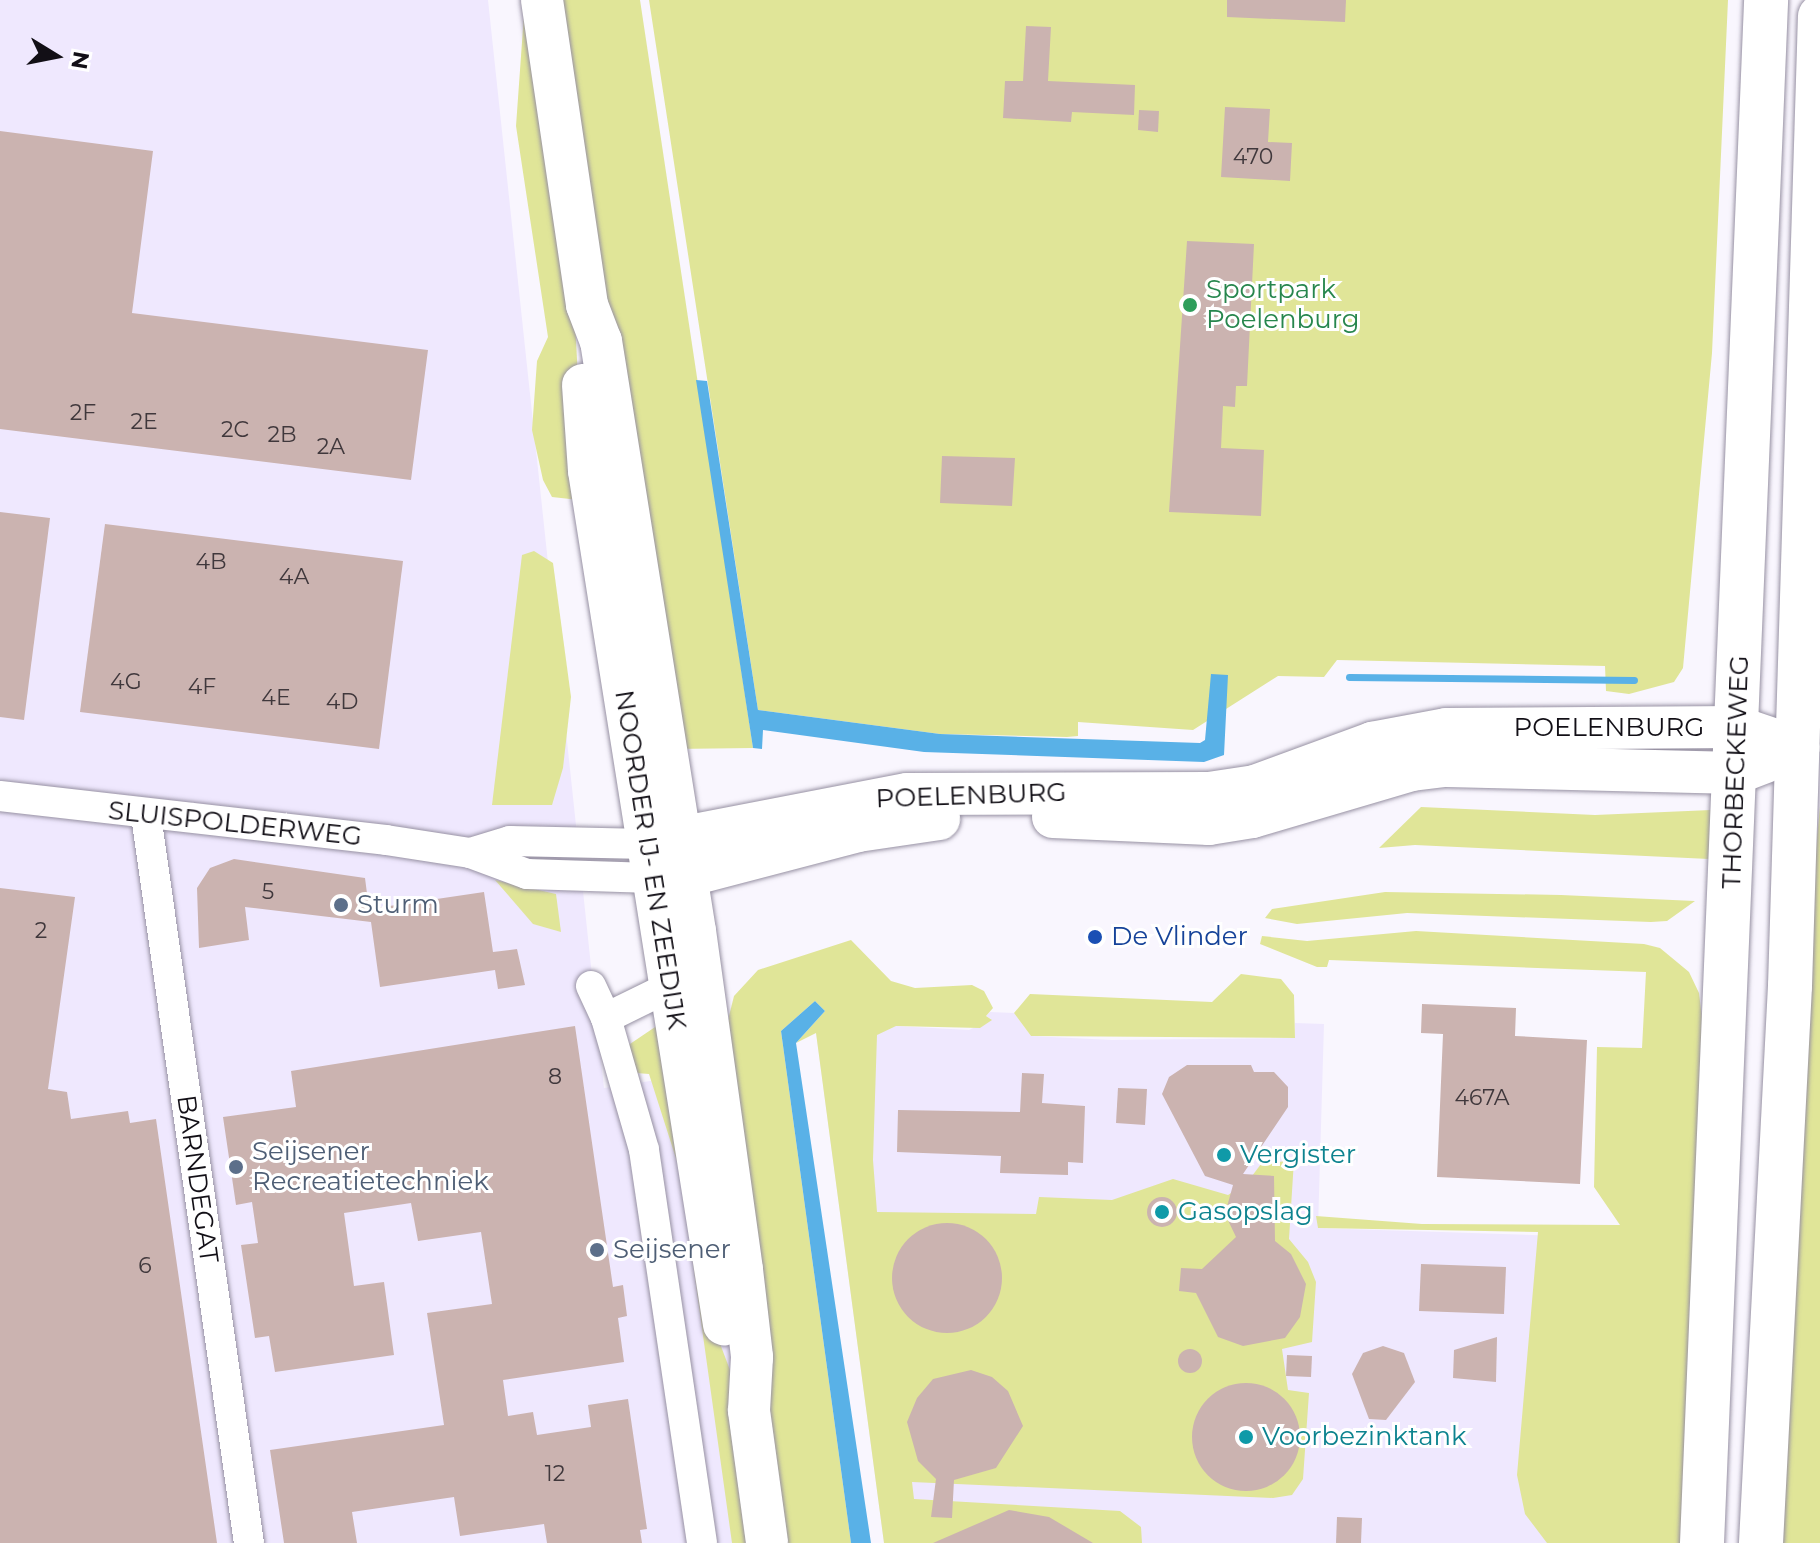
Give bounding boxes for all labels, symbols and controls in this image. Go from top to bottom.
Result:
north arrow [16,16,96,96]
text: N [65,49,95,71]
house number: 470 [1233,144,1273,170]
place label: Sportpark Poelenburg [1206,274,1360,336]
marker: Sportpark Poelenburg [1181,296,1199,314]
house number: 2F [70,400,96,426]
house number: 2E [130,409,158,435]
house number: 2C [221,417,249,443]
house number: 2B [267,422,297,448]
house number: 2A [317,434,345,460]
house number: 4B [195,549,227,575]
house number: 4A [279,564,309,590]
street label: THORBECKEWEG [1716,655,1756,889]
house number: 4G [110,669,142,695]
house number: 4F [188,674,216,700]
house number: 4E [261,685,291,711]
street label: NOORDER IJ- EN ZEEDIJK [608,688,692,1032]
house number: 4D [326,689,358,715]
street label: POELENBURG [1514,712,1704,744]
street label: POELENBURG [875,777,1067,815]
street label: SLUISPOLDERWEG [107,795,363,853]
house number: 5 [262,879,274,905]
place label: Sturm [357,889,439,921]
marker: Sturm [332,896,350,914]
house number: 2 [35,918,47,944]
place label: De Vlinder [1111,921,1248,953]
marker: De Vlinder [1086,928,1104,946]
house number: 8 [548,1064,562,1090]
house number: 467A [1454,1085,1510,1111]
street label: BARNDEGAT [170,1093,224,1265]
place label: Seijsener Recreatietechniek [252,1136,489,1198]
place label: Vergister [1240,1139,1356,1171]
marker: Vergister [1215,1146,1233,1164]
marker: Seijsener Recreatietechniek [227,1158,245,1176]
place label: Gasopslag [1178,1196,1313,1228]
marker: Gasopslag [1153,1203,1171,1221]
place label: Seijsener [613,1234,731,1266]
marker: Seijsener [588,1241,606,1259]
house number: 6 [138,1253,152,1279]
place label: Voorbezinktank [1262,1421,1467,1453]
marker: Voorbezinktank [1237,1428,1255,1446]
house number: 12 [545,1461,565,1487]

